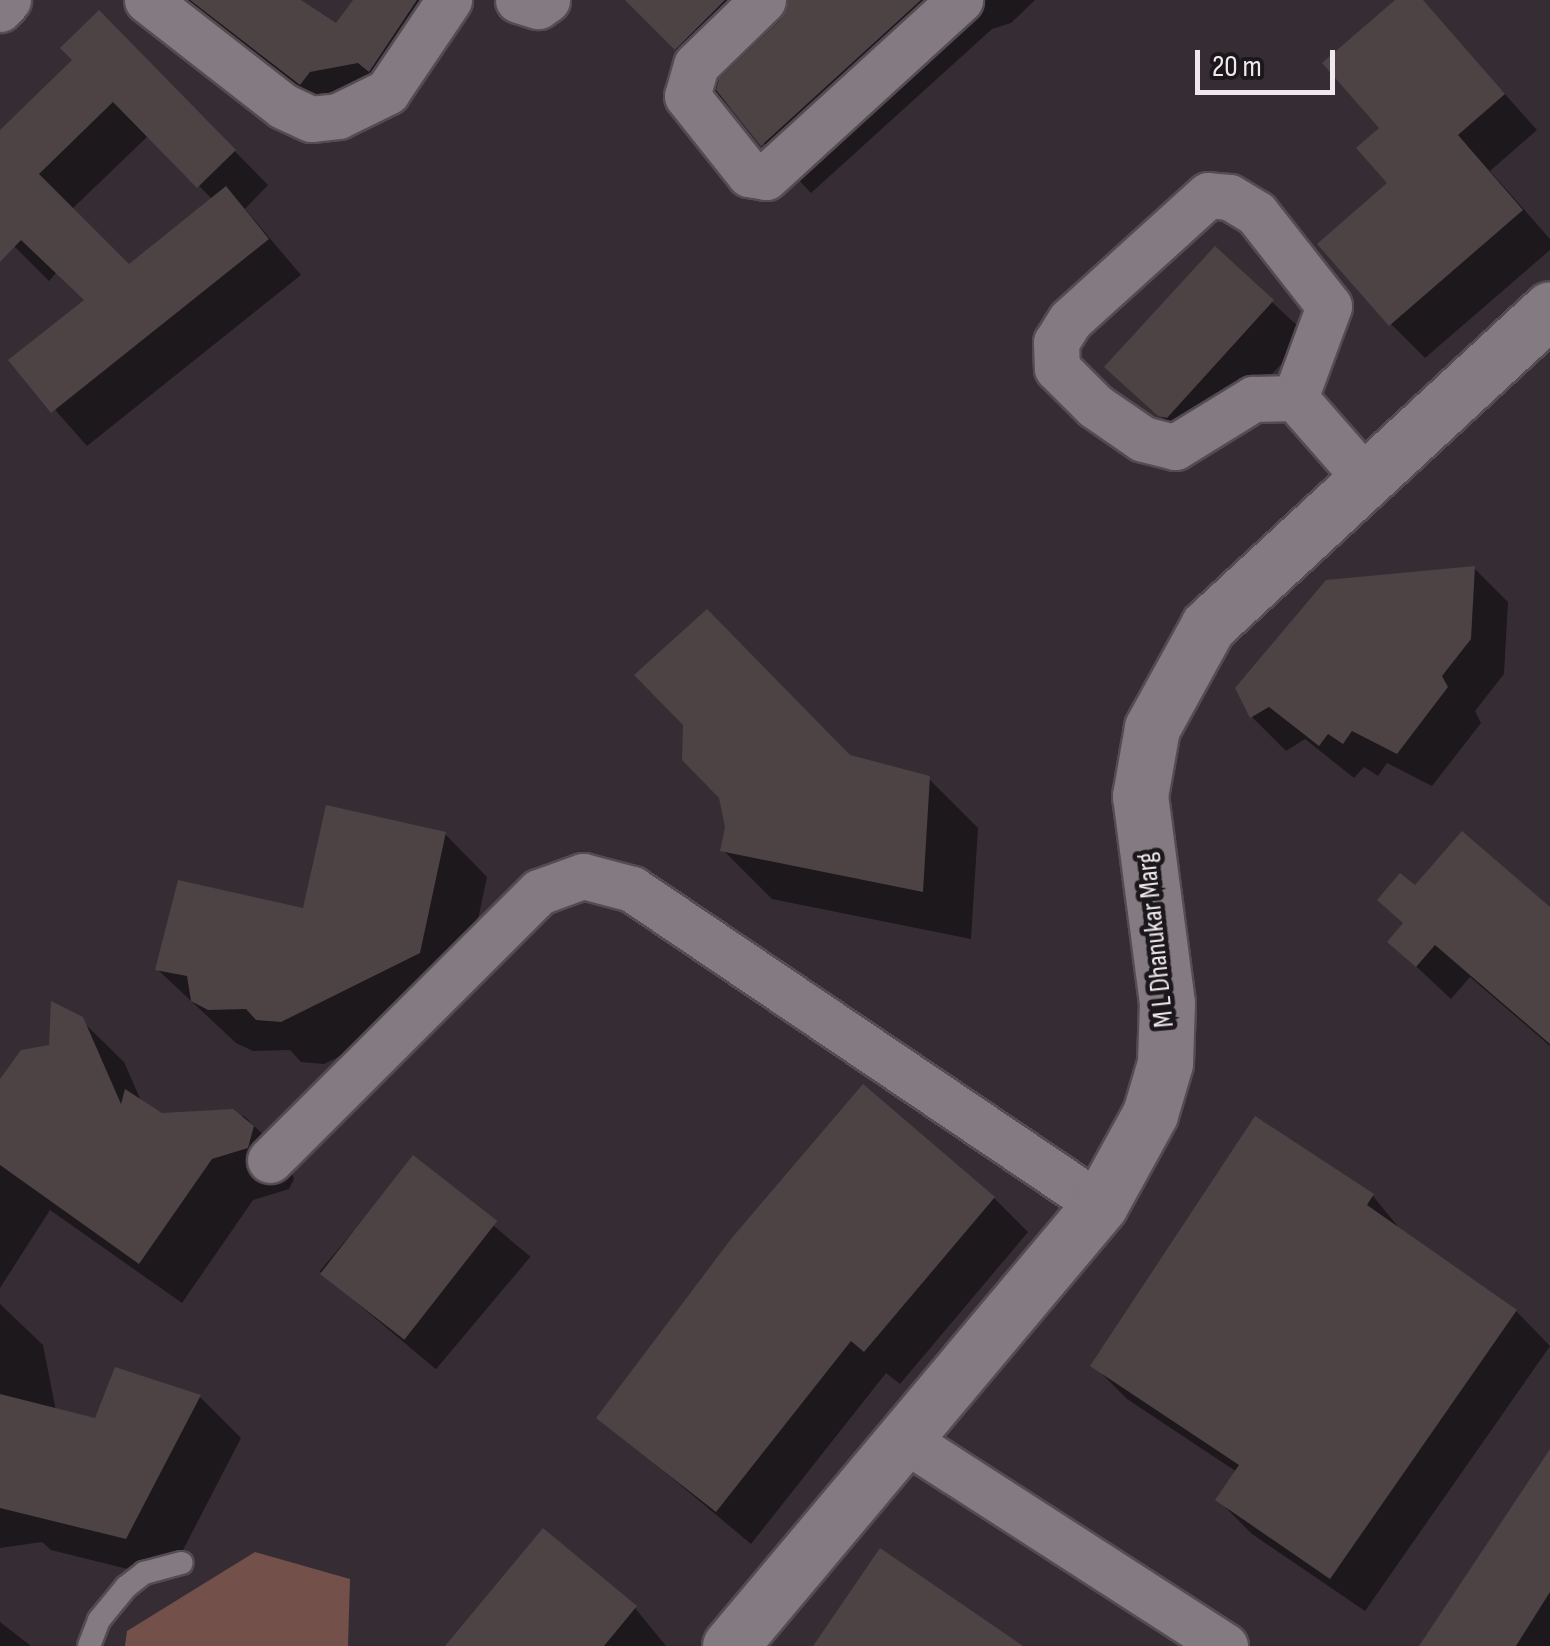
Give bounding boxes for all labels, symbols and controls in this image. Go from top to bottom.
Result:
scale bar [1200,30,1340,92]
text: 20 m [1212,49,1262,85]
street label: M L Dhanukar Marg [1130,851,1182,1029]

